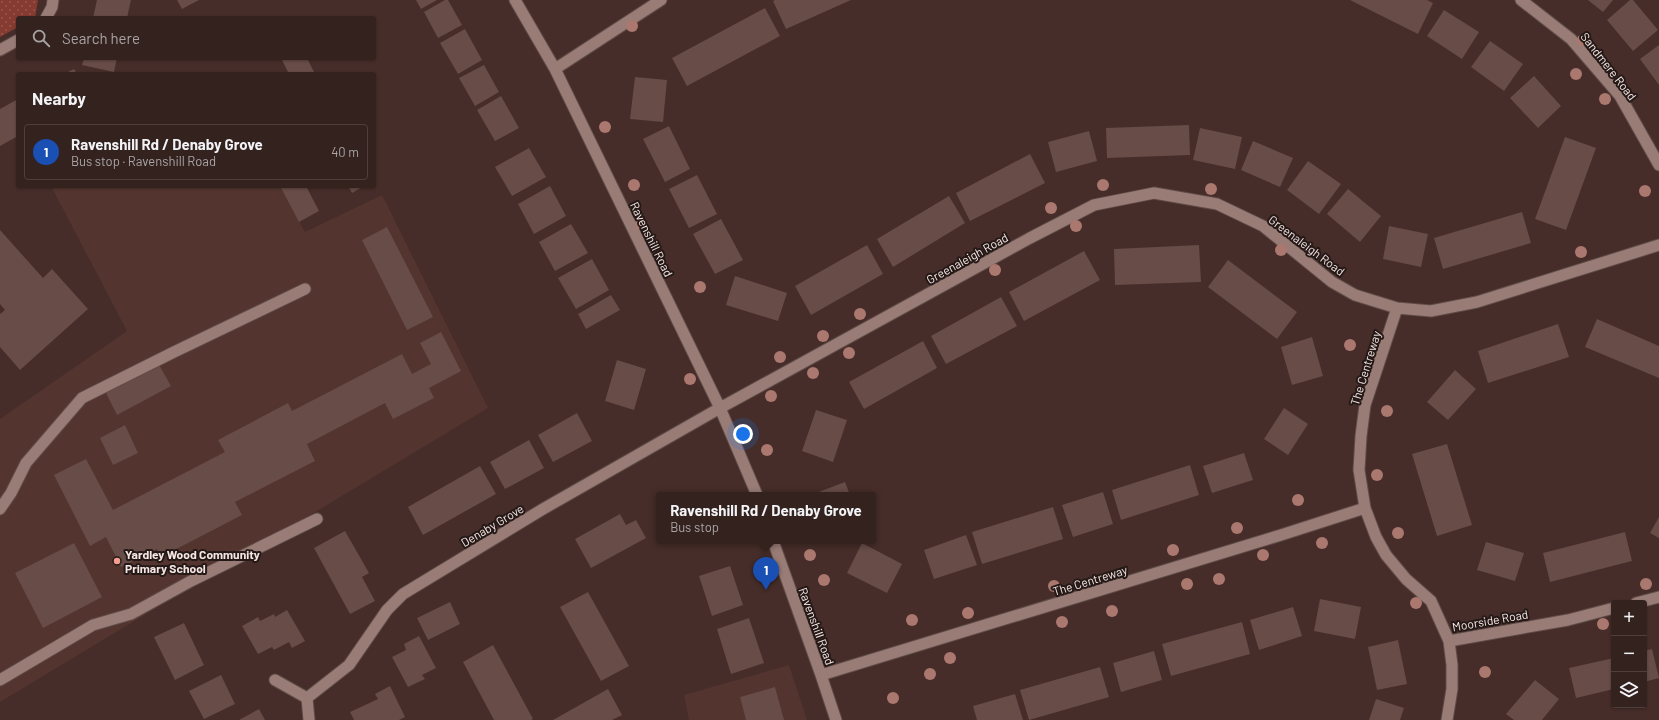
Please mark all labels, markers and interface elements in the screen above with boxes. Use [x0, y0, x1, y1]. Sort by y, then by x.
search box [16, 16, 376, 60]
icon: search [30, 27, 52, 49]
text: Search here [62, 29, 140, 47]
street label: Sandmere Road [1578, 29, 1640, 103]
text: Nearby [32, 88, 86, 108]
text: Ravenshill Rd / Denaby Grove [71, 135, 263, 153]
text: 1 [44, 144, 48, 160]
text: 40 m [331, 144, 359, 160]
text: Bus stop · Ravenshill Road [71, 153, 216, 169]
street label: Ravenshill Road [628, 199, 676, 279]
street label: Greenaleigh Road [1266, 212, 1348, 278]
street label: Greenaleigh Road [924, 230, 1010, 286]
street label: The Centreway [1347, 329, 1383, 407]
your location [733, 424, 753, 444]
popup [656, 492, 876, 544]
street label: Denaby Grove [458, 501, 526, 549]
text: Ravenshill Rd / Denaby Grove [670, 501, 862, 519]
text: Bus stop [670, 519, 719, 535]
place label: Yardley Wood Community Primary School [125, 547, 260, 575]
marker: Yardley Wood Community Primary School [112, 556, 122, 566]
pin: 1 [753, 557, 779, 590]
street label: The Centreway [1051, 562, 1129, 598]
street label: Ravenshill Road [796, 585, 838, 667]
map controls [1611, 600, 1647, 708]
button: + [1611, 600, 1647, 636]
street label: Moorside Road [1451, 606, 1529, 634]
button: − [1611, 636, 1647, 672]
button: layers [1611, 672, 1647, 708]

